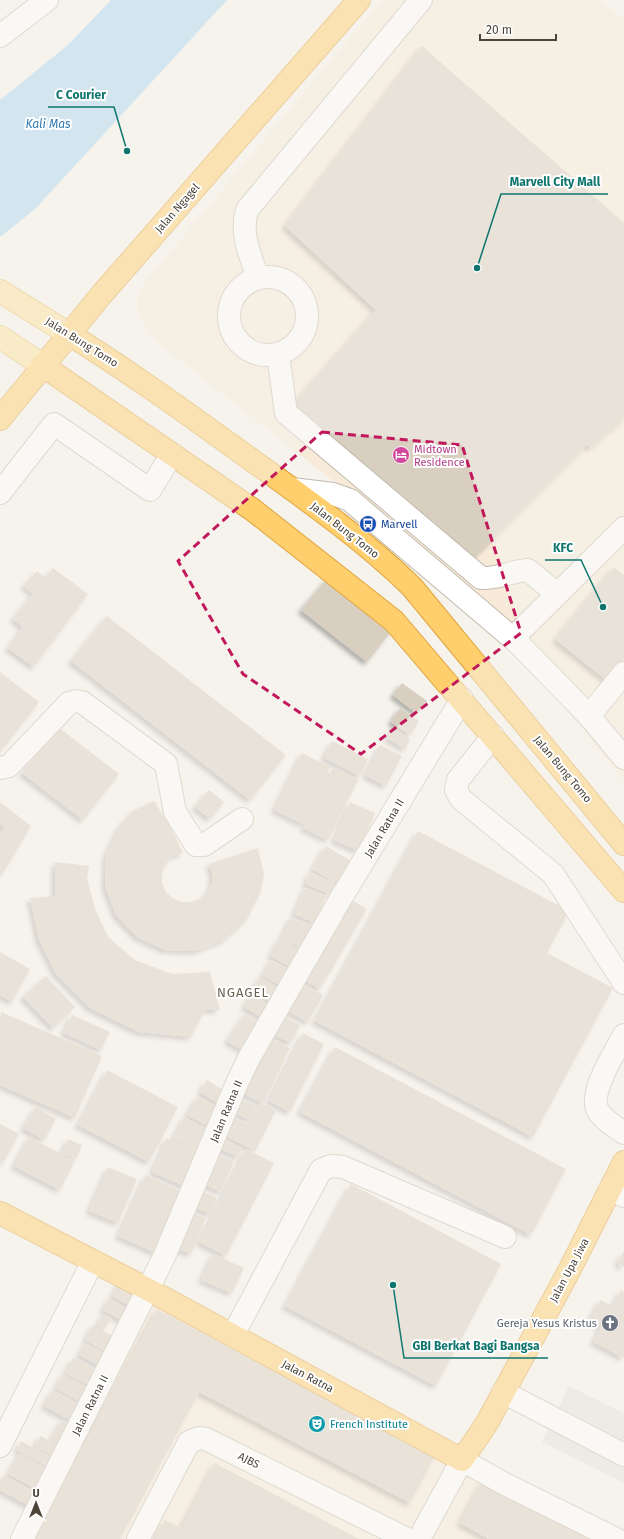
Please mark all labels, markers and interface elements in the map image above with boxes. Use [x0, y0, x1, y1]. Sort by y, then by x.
scale bar [480, 16, 556, 42]
text: 20 m [486, 23, 512, 37]
callout: C Courier [48, 83, 114, 107]
text: C Courier [56, 88, 106, 102]
water label: Kali Mas [25, 117, 71, 131]
callout: Marvell City Mall [501, 170, 608, 194]
text: Marvell City Mall [510, 175, 601, 189]
street label: Jalan Ngagel [152, 181, 202, 236]
street label: Jalan Bung Tomo [43, 315, 120, 370]
place label: Midtown Residence [414, 443, 465, 469]
hotel icon: Midtown Residence [391, 445, 411, 465]
street label: Jalan Bung Tomo [308, 500, 382, 561]
bus stop icon: Marvell [358, 514, 378, 534]
place label: Marvell [381, 518, 418, 531]
callout: KFC [545, 536, 581, 560]
text: KFC [553, 541, 573, 555]
street label: Jalan Bung Tomo [531, 733, 594, 805]
street label: Jalan Ratna II [362, 797, 407, 860]
district label: NGAGEL [217, 985, 269, 1000]
street label: Jalan Ratna II [208, 1078, 245, 1144]
street label: Jalan Upa Jiwa [547, 1236, 592, 1304]
church icon: Gereja Yesus Kristus [600, 1313, 620, 1333]
place label: Gereja Yesus Kristus [497, 1317, 597, 1330]
callout: GBI Berkat Bagi Bangsa [404, 1334, 548, 1358]
text: GBI Berkat Bagi Bangsa [412, 1339, 540, 1353]
street label: Jalan Ratna [280, 1357, 336, 1395]
street label: Jalan Ratna II [70, 1373, 111, 1438]
theatre icon: French Institute [307, 1414, 327, 1434]
place label: French Institute [330, 1418, 408, 1431]
street label: AJBS [236, 1450, 262, 1471]
north arrow [16, 1483, 56, 1523]
text: U [32, 1487, 40, 1500]

